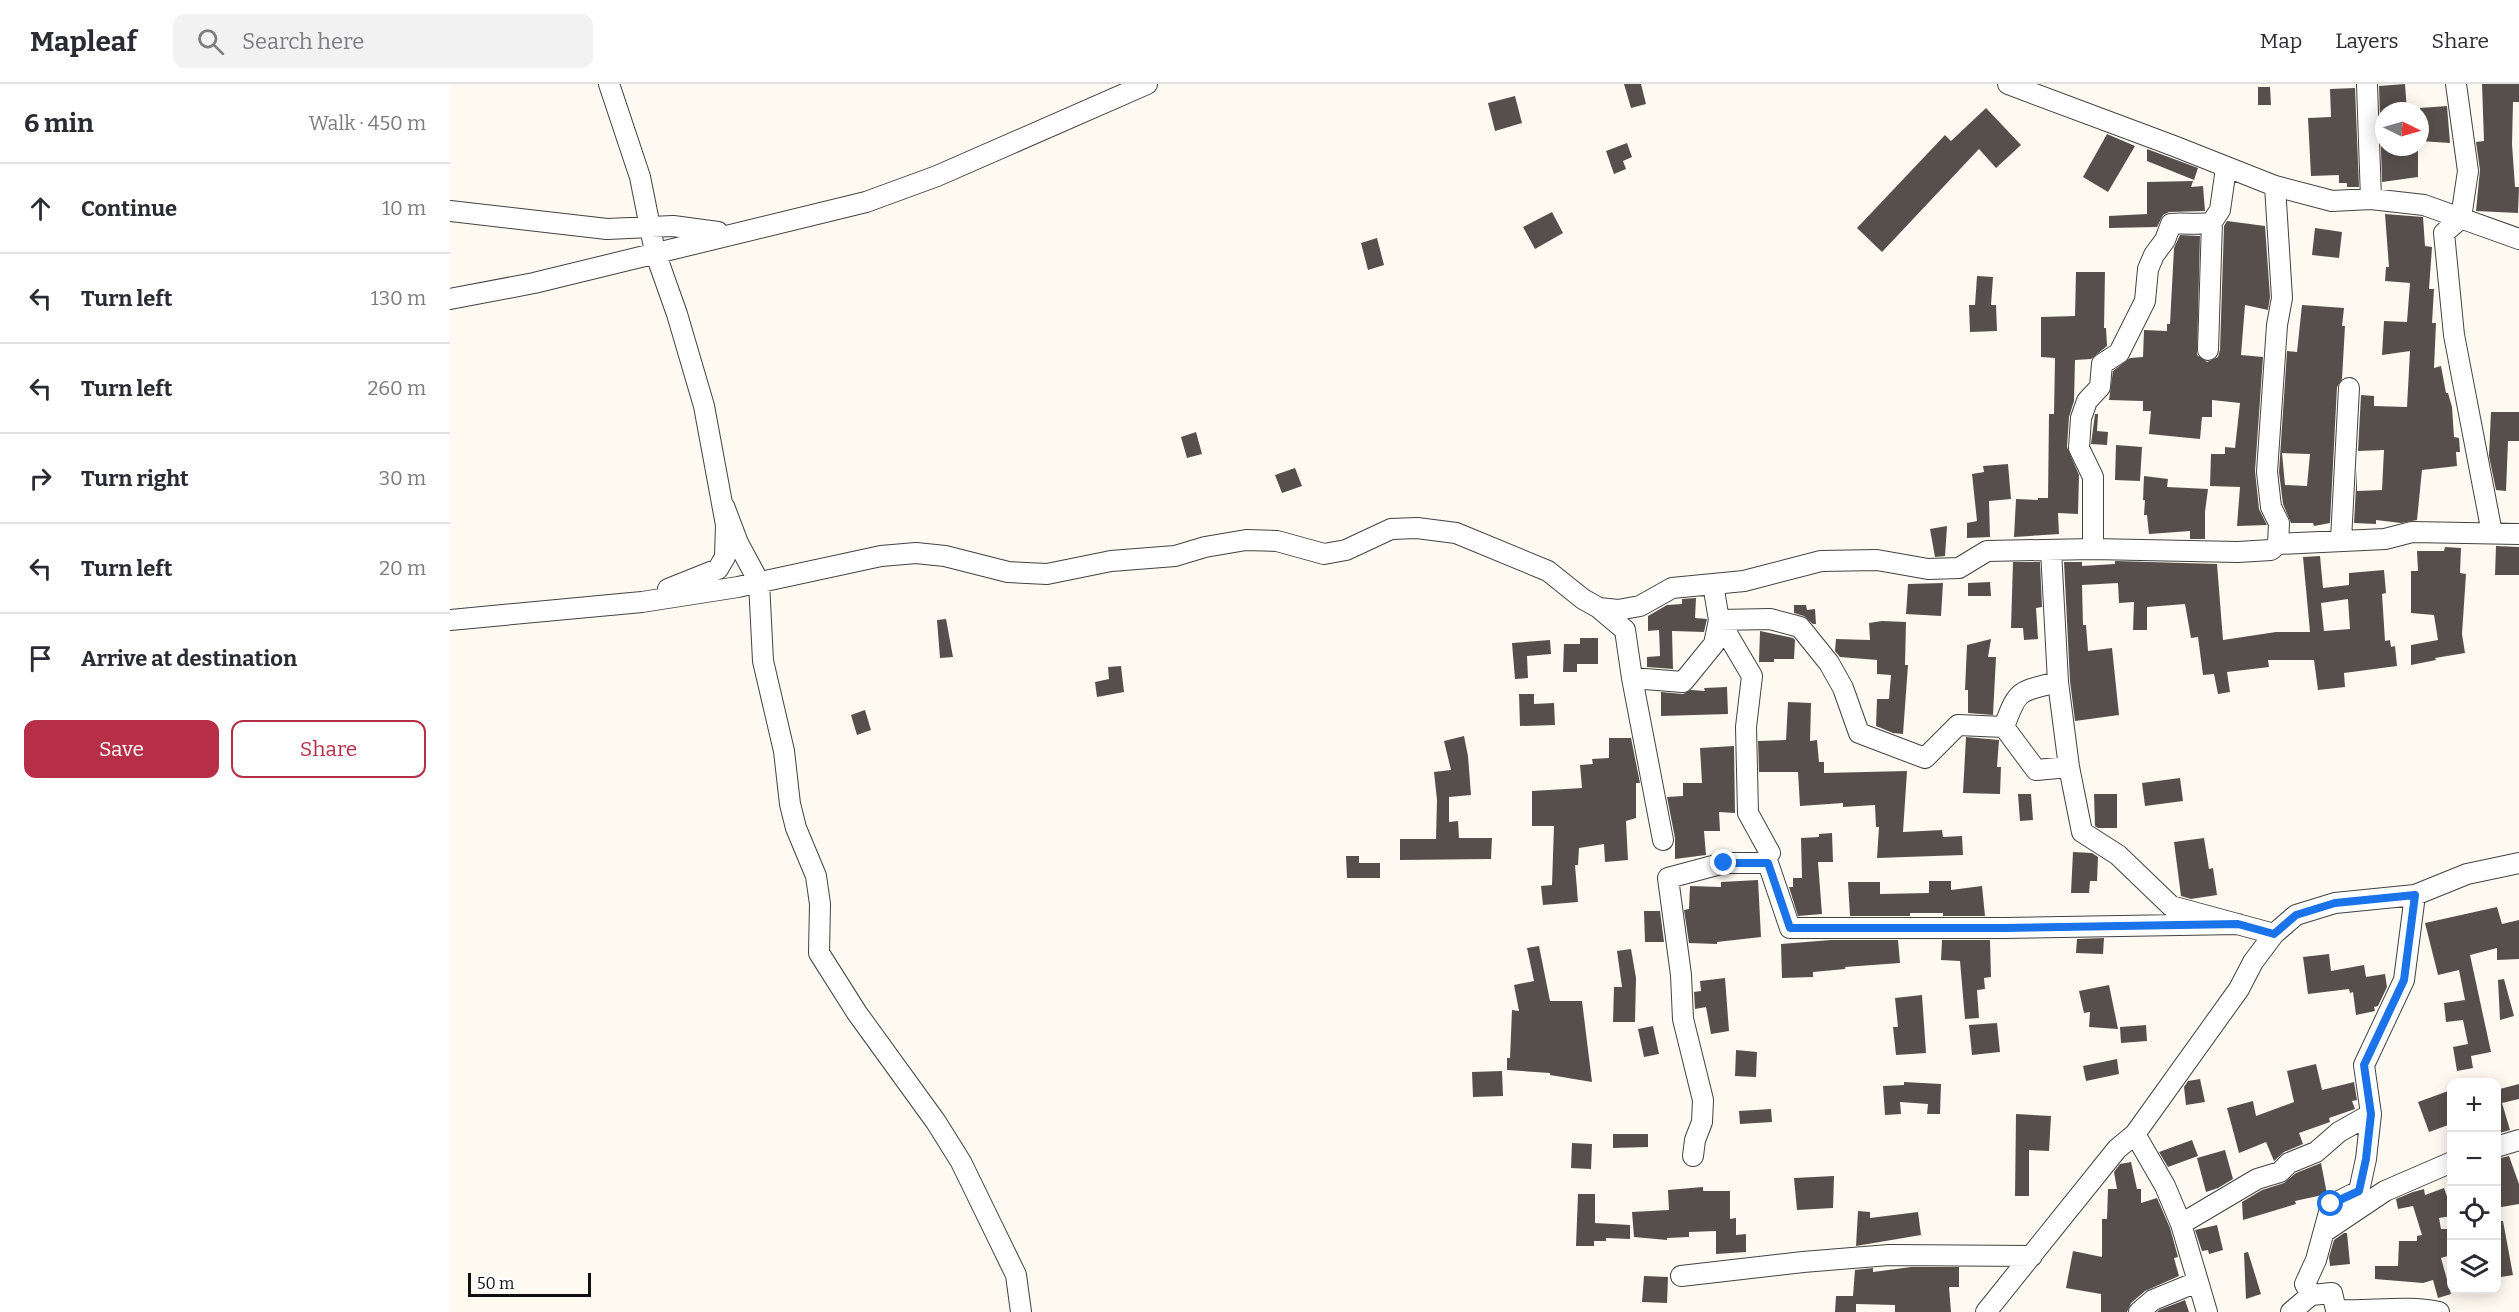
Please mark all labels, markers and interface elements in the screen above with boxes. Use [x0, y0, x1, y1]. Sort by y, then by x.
search box [173, 14, 593, 68]
text: Mapleaf [30, 25, 137, 58]
icon: search [194, 25, 227, 58]
text: Search here [242, 28, 364, 55]
text: Map [2260, 28, 2302, 54]
text: Layers [2335, 28, 2399, 54]
text: Share [2432, 28, 2489, 54]
north arrow [2375, 102, 2429, 156]
text: 6 min [24, 108, 94, 139]
text: Walk · 450 m [309, 111, 426, 135]
icon: ahead [24, 192, 57, 225]
text: Continue [81, 195, 177, 222]
text: 10 m [382, 196, 426, 220]
icon: left [24, 282, 57, 315]
text: Turn left [81, 285, 173, 312]
text: 130 m [371, 286, 426, 310]
icon: left [24, 372, 57, 405]
text: Turn left [81, 375, 173, 402]
text: 260 m [367, 376, 426, 400]
icon: right [24, 462, 57, 495]
text: Turn right [81, 465, 189, 492]
text: 30 m [379, 466, 426, 490]
icon: left [24, 552, 57, 585]
text: Turn left [81, 555, 173, 582]
text: 20 m [379, 556, 426, 580]
icon: arrive [24, 642, 57, 675]
text: Arrive at destination [81, 645, 297, 672]
button: Save [24, 720, 219, 778]
button: Share [231, 720, 426, 778]
route end [1710, 849, 1736, 875]
map controls [2447, 1078, 2501, 1294]
button: + [2447, 1078, 2501, 1132]
button: − [2447, 1132, 2501, 1186]
button: locate [2447, 1186, 2501, 1240]
route start [2317, 1190, 2343, 1216]
button: layers [2447, 1240, 2501, 1294]
scale bar [468, 1270, 591, 1298]
text: 50 m [477, 1274, 514, 1293]

